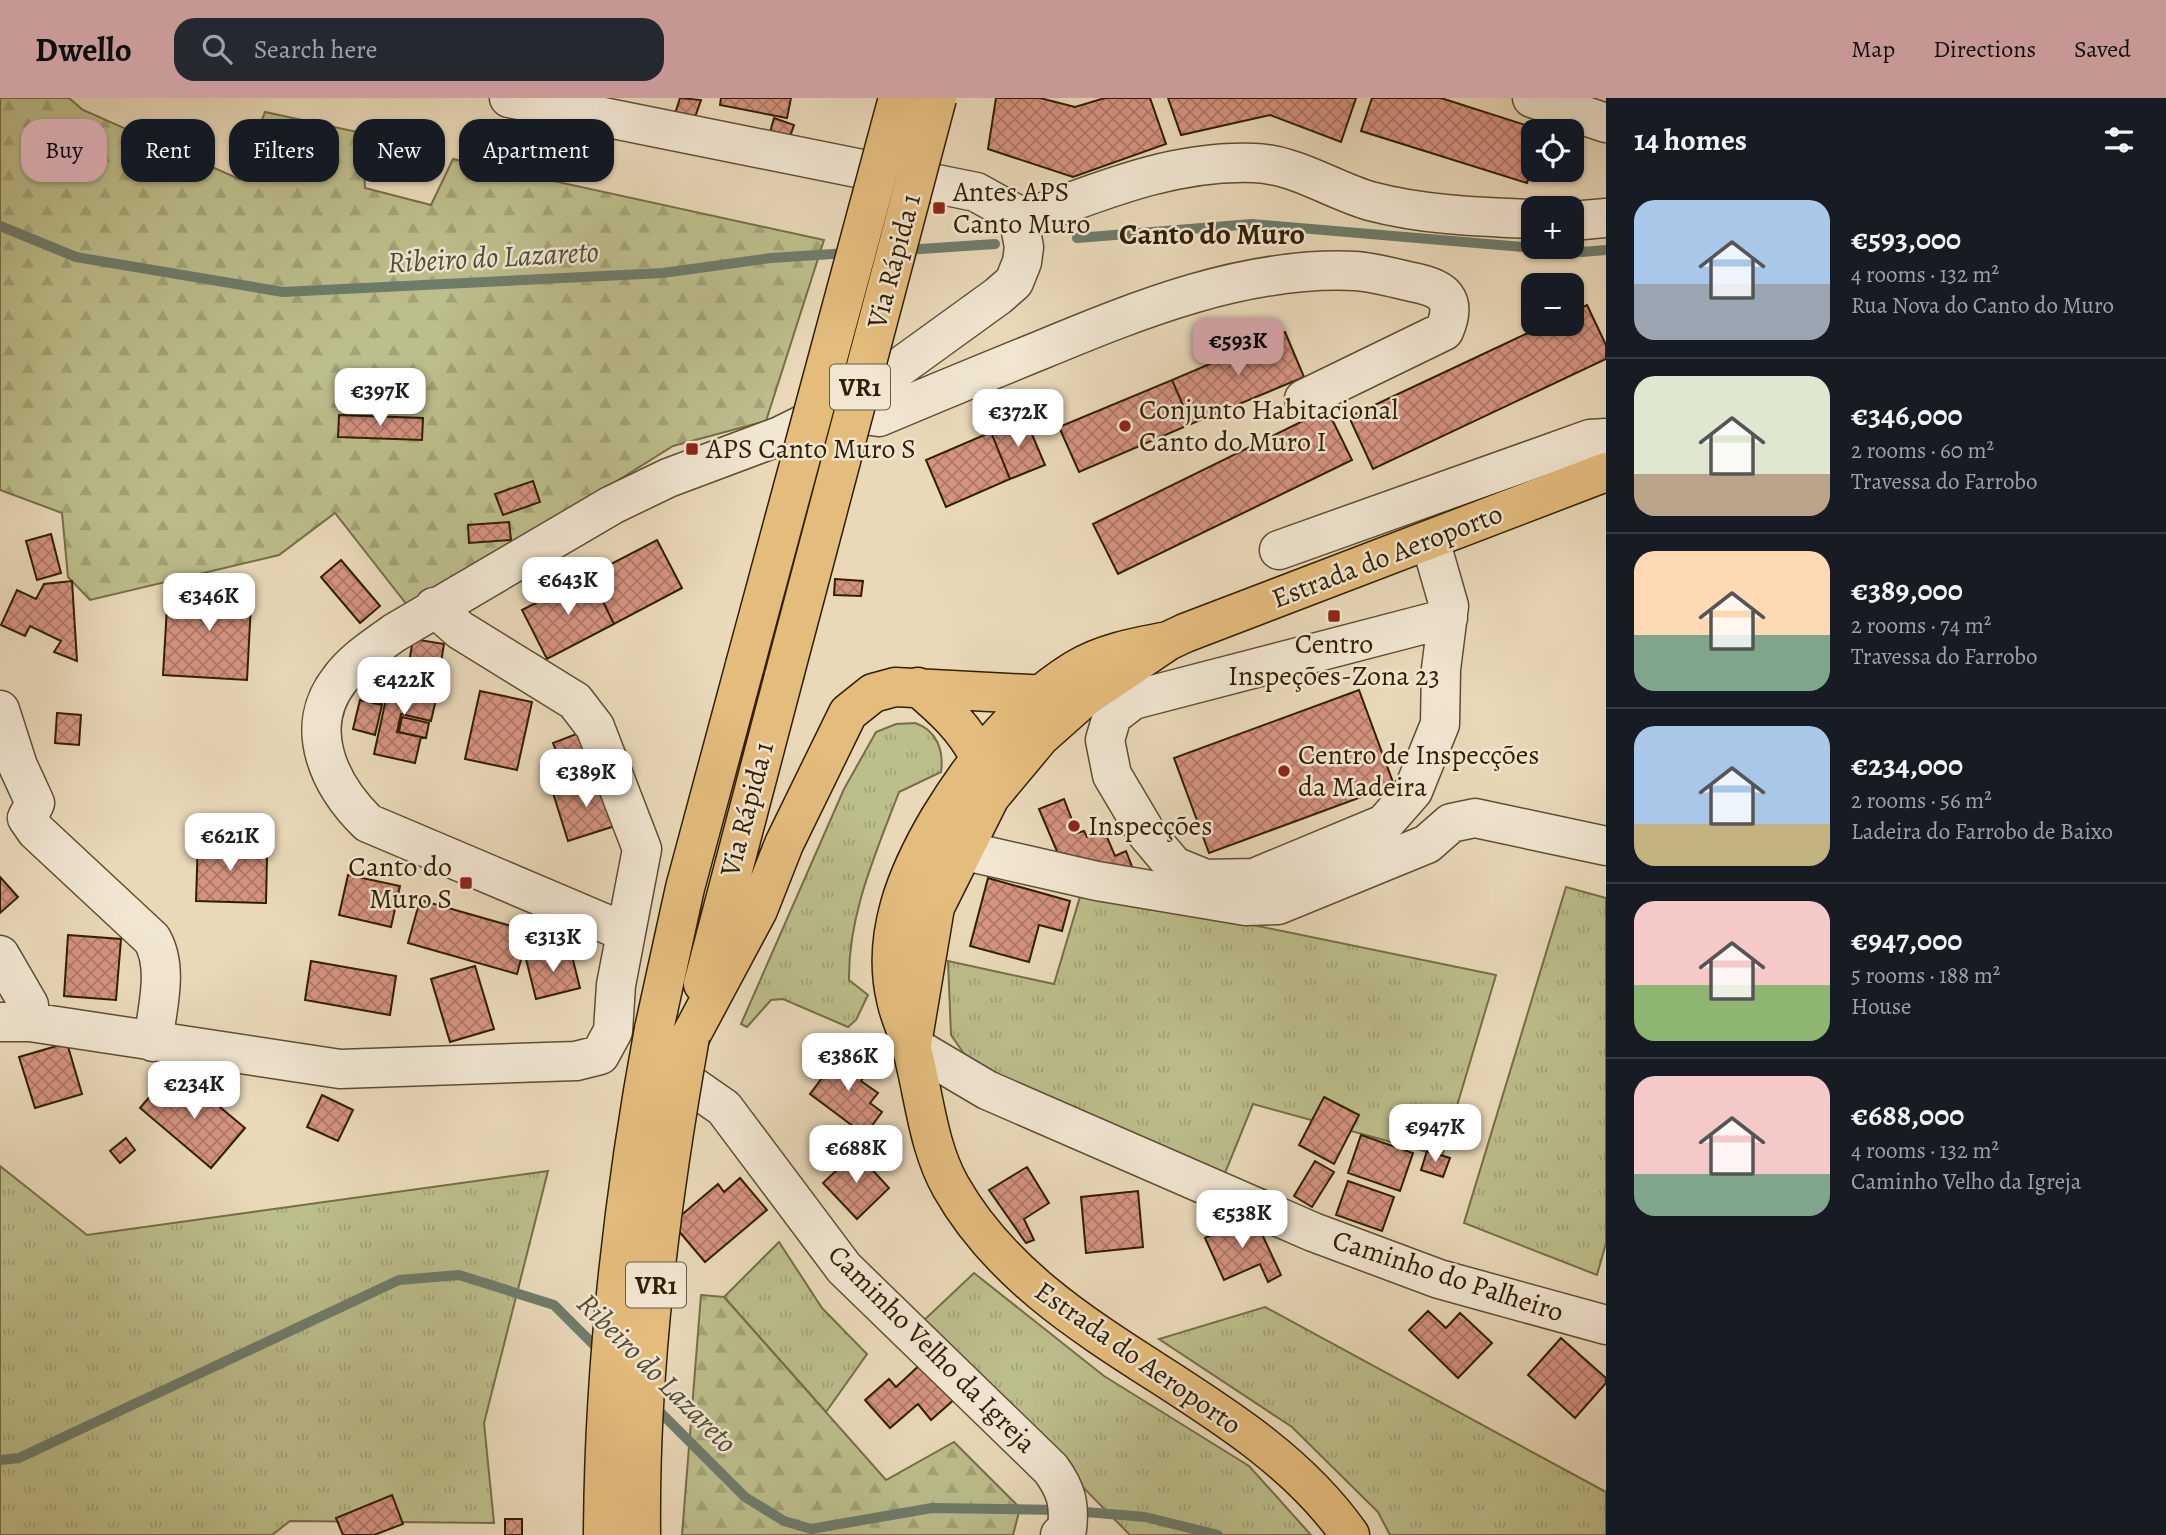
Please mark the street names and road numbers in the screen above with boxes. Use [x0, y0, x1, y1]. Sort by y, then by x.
street label: Via Rápida 1 [858, 189, 930, 334]
road number: VR1 [830, 364, 890, 410]
street label: Estrada do Aeroporto [1266, 495, 1508, 617]
street label: Via Rápida 1 [711, 737, 783, 882]
street label: Caminho do Palheiro [1328, 1221, 1568, 1331]
street label: Caminho Velho da Igreja [819, 1236, 1045, 1462]
road number: VR1 [626, 1262, 686, 1308]
street label: Estrada do Aeroporto [1027, 1272, 1249, 1444]

